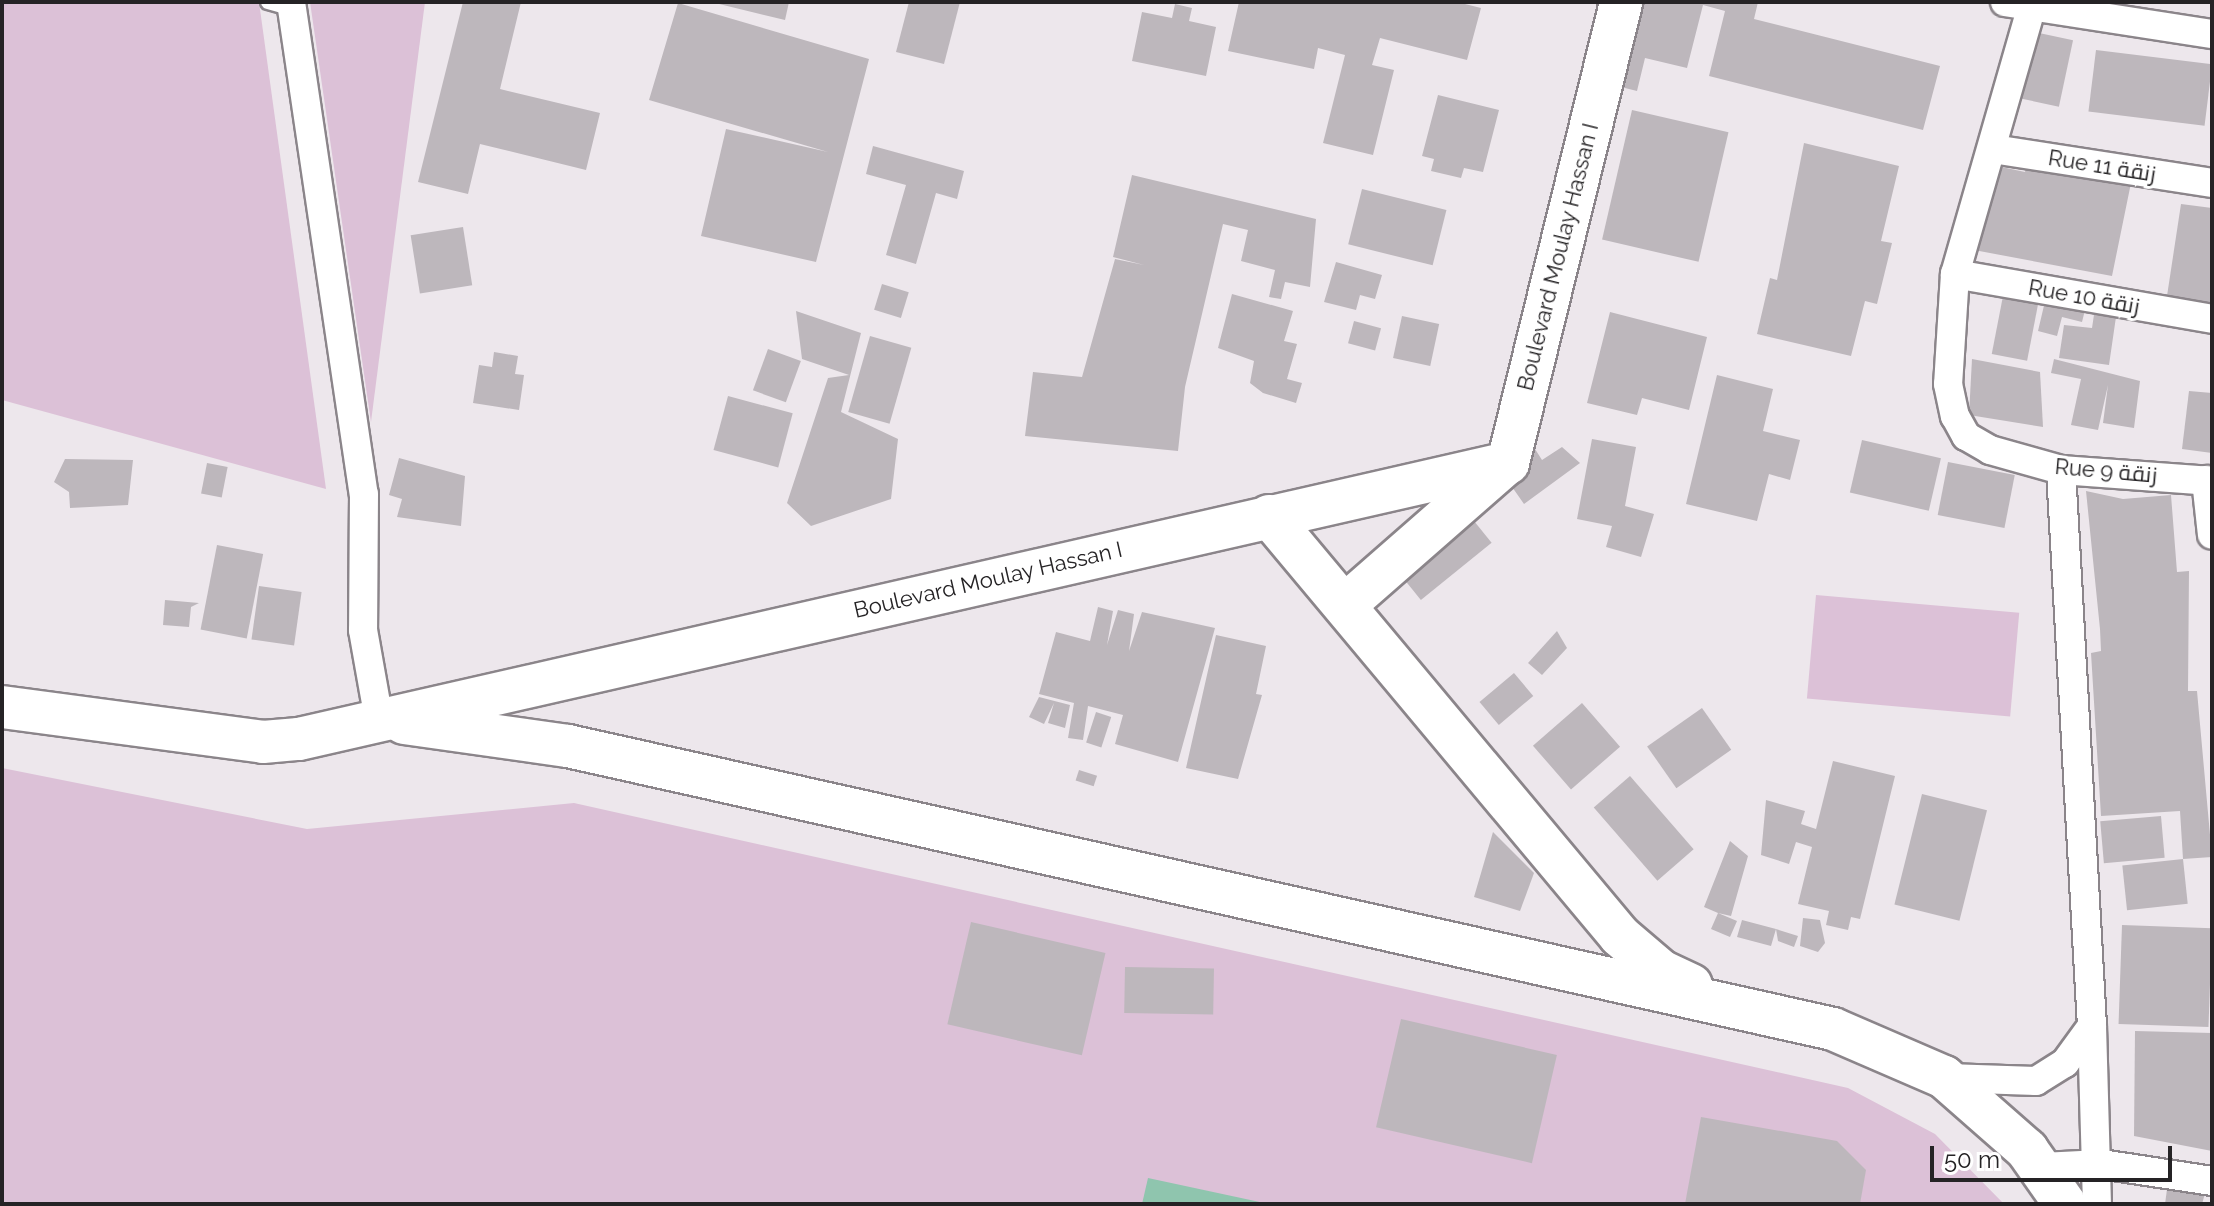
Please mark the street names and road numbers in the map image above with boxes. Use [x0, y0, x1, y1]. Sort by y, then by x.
street label: Boulevard Moulay Hassan I [1512, 120, 1604, 394]
street label: Rue 11 زنقة [2046, 144, 2158, 188]
street label: Rue 10 زنقة [2026, 274, 2142, 320]
street label: Rue 9 زنقة [2054, 453, 2158, 489]
street label: Boulevard Moulay Hassan I [851, 536, 1125, 624]

